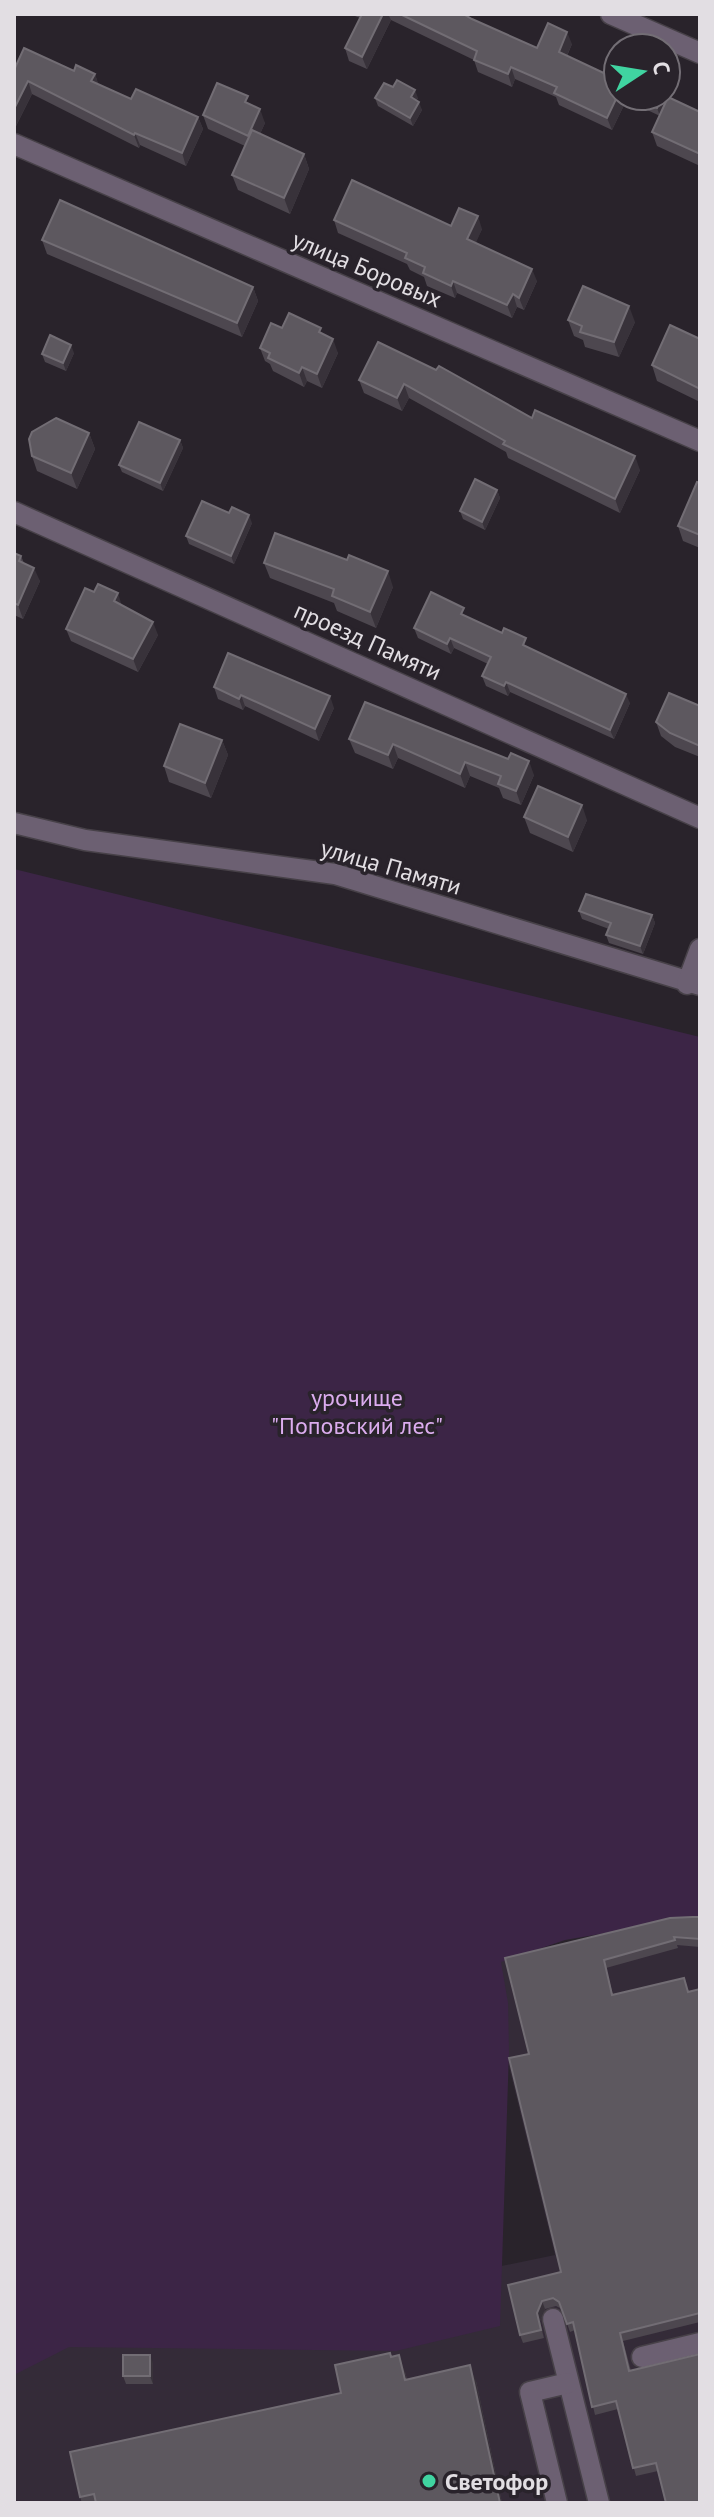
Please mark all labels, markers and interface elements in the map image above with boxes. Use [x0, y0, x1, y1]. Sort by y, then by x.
north arrow [602, 32, 682, 112]
text: С [647, 59, 677, 77]
street label: улица Боровых [287, 224, 447, 314]
street label: проезд Памяти [289, 595, 447, 687]
street label: улица Памяти [317, 832, 465, 902]
park label: урочище "Поповский лес" [271, 1382, 443, 1441]
place label: Светофор [445, 2466, 548, 2497]
marker: Светофор [420, 2472, 438, 2490]

